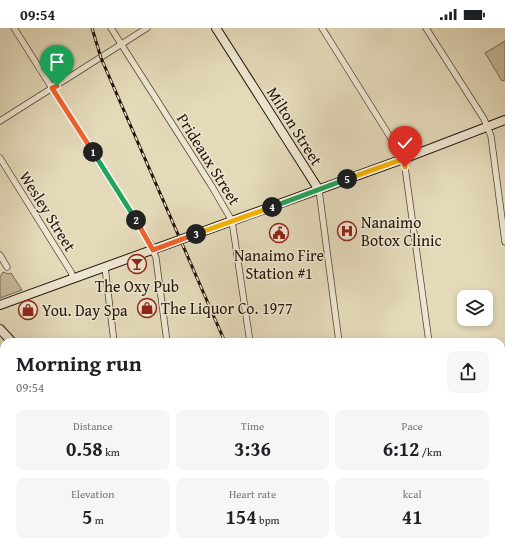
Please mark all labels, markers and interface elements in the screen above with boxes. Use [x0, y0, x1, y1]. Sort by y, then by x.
text: 09:54 [20, 4, 55, 25]
pin [40, 45, 74, 86]
icon: arrive [46, 51, 68, 73]
street label: Milton Street [261, 82, 329, 170]
street label: Prideaux Street [171, 108, 247, 210]
pin [388, 126, 422, 167]
icon: check [394, 132, 416, 154]
pin: 1 [83, 142, 103, 162]
text: 1 [90, 144, 96, 160]
street label: Wesley Street [14, 166, 82, 256]
pin: 5 [337, 169, 357, 189]
text: 5 [344, 171, 350, 187]
pin: 4 [262, 197, 282, 217]
text: 4 [269, 199, 275, 215]
pin: 2 [126, 210, 146, 230]
place label: Nanaimo Botox Clinic [361, 210, 442, 252]
text: 2 [133, 212, 139, 228]
hospital icon: Nanaimo Botox Clinic [336, 220, 358, 242]
public building icon: Nanaimo Fire Station #1 [268, 222, 290, 244]
pin: 3 [186, 224, 206, 244]
text: 3 [193, 226, 199, 242]
place label: Nanaimo Fire Station #1 [234, 243, 324, 285]
bar icon: The Oxy Pub [126, 253, 148, 275]
place label: The Oxy Pub [95, 274, 179, 298]
map controls [457, 290, 493, 326]
button: layers [457, 290, 493, 326]
place label: The Liquor Co. 1977 [161, 296, 293, 320]
shop icon: The Liquor Co. 1977 [136, 297, 158, 319]
place label: You. Day Spa [42, 298, 128, 322]
shop icon: You. Day Spa [17, 299, 39, 321]
text: Morning run [16, 347, 142, 379]
button: share [447, 351, 489, 393]
text: 09:54 [16, 378, 44, 397]
text: Distance [73, 418, 113, 434]
text: Time [241, 418, 264, 434]
text: Pace [402, 418, 423, 434]
text: 0.58 [66, 434, 103, 463]
text: 3:36 [234, 434, 271, 463]
text: 6:12 [383, 434, 419, 463]
text: km [103, 444, 120, 460]
text: /km [419, 444, 442, 460]
text: Elevation [71, 486, 114, 502]
text: Heart rate [229, 486, 276, 502]
text: kcal [403, 486, 422, 502]
text: 5 [82, 502, 92, 531]
text: 154 [225, 502, 257, 531]
text: 41 [402, 502, 423, 531]
text: m [92, 512, 104, 528]
text: bpm [257, 512, 280, 528]

